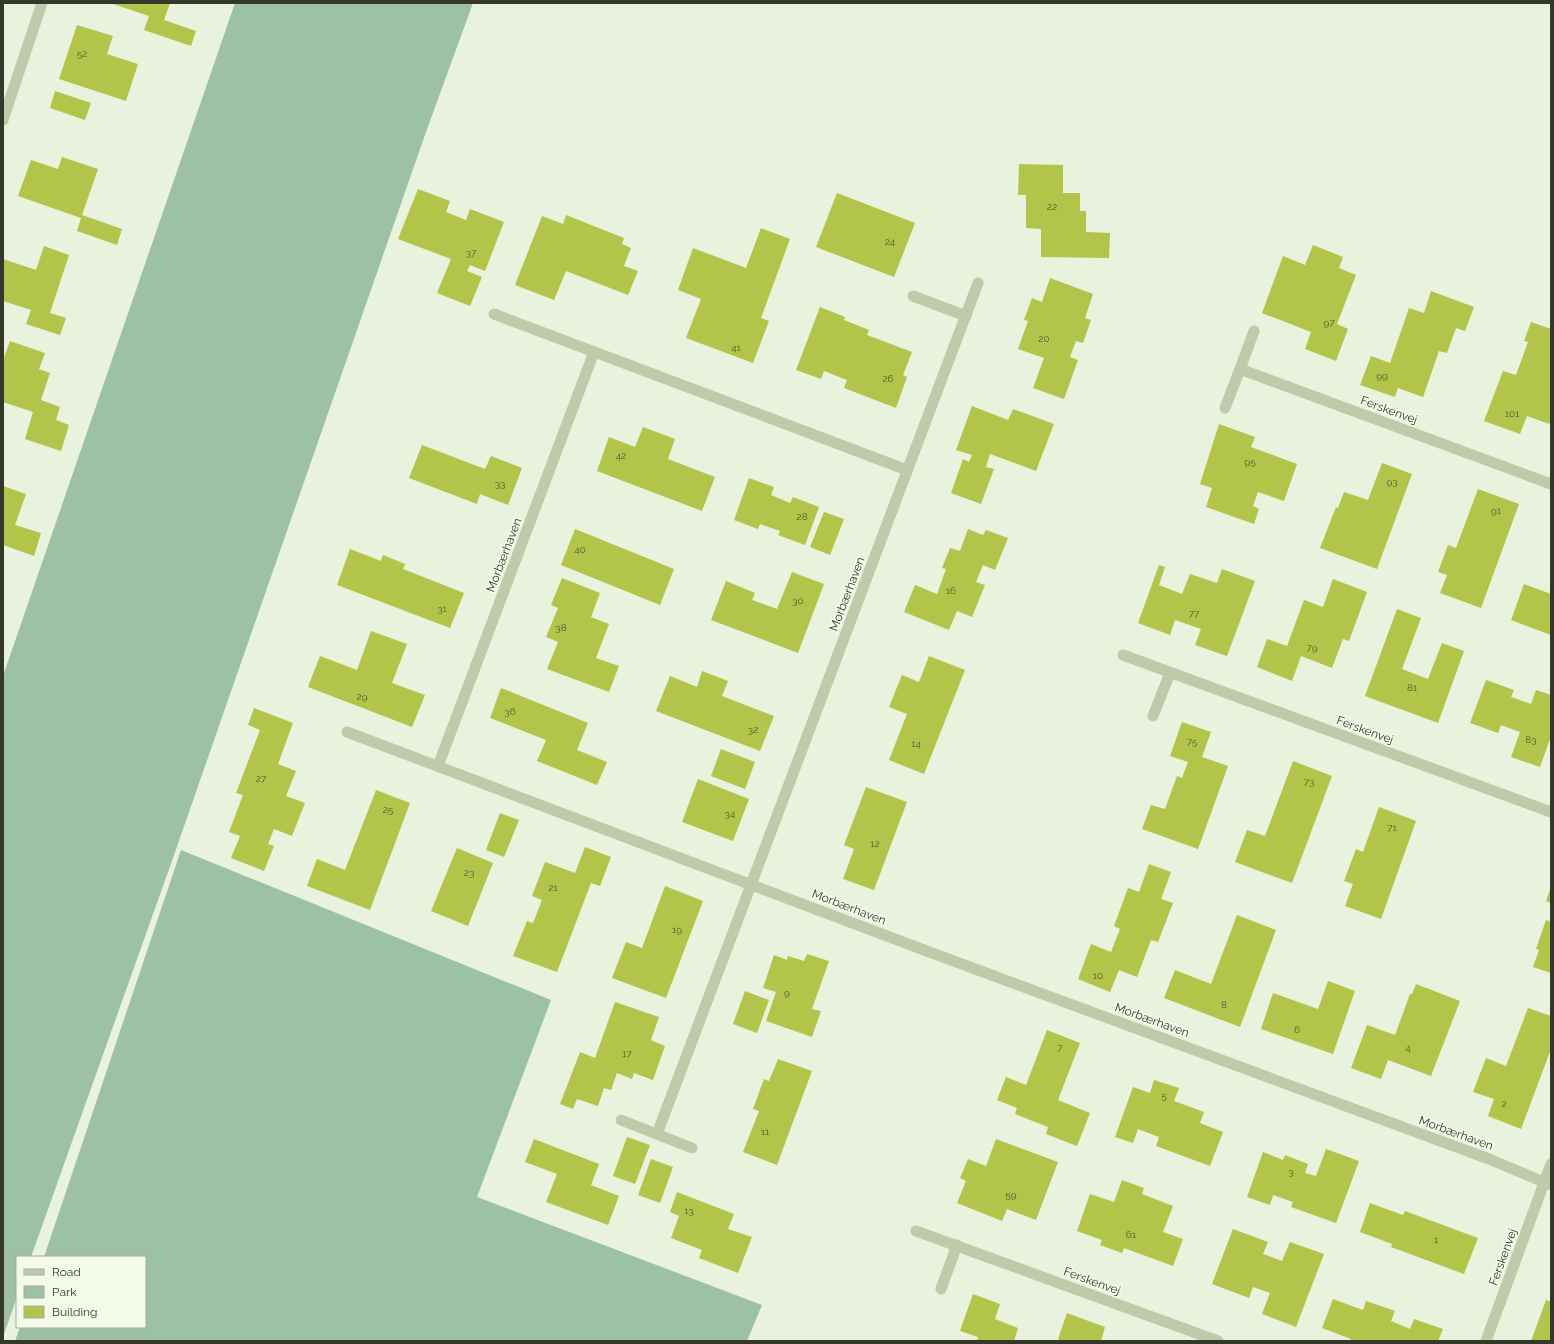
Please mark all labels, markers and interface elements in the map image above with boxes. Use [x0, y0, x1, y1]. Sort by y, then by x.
house number: 52 [77, 48, 87, 59]
house number: 22 [1047, 201, 1057, 212]
house number: 24 [885, 236, 896, 247]
house number: 37 [466, 247, 477, 258]
house number: 97 [1323, 317, 1335, 328]
house number: 20 [1038, 333, 1050, 344]
house number: 41 [731, 342, 742, 353]
house number: 99 [1376, 370, 1388, 381]
house number: 26 [882, 373, 894, 384]
street label: Ferskenvej [1359, 393, 1419, 427]
house number: 101 [1505, 408, 1520, 419]
house number: 42 [616, 450, 626, 461]
house number: 95 [1244, 456, 1256, 467]
house number: 93 [1386, 476, 1398, 487]
house number: 33 [495, 478, 505, 489]
house number: 91 [1491, 505, 1502, 516]
house number: 28 [796, 511, 808, 522]
street label: Morbærhaven [483, 516, 525, 594]
house number: 40 [574, 544, 586, 555]
street label: Morbærhaven [826, 555, 868, 633]
house number: 16 [946, 585, 956, 596]
house number: 30 [792, 595, 804, 606]
house number: 31 [437, 603, 448, 614]
house number: 77 [1189, 608, 1200, 619]
house number: 38 [555, 622, 567, 633]
house number: 79 [1306, 642, 1318, 653]
house number: 81 [1407, 682, 1418, 693]
house number: 29 [356, 691, 368, 702]
house number: 36 [504, 706, 516, 717]
street label: Ferskenvej [1335, 713, 1395, 747]
house number: 32 [748, 724, 758, 735]
house number: 83 [1525, 734, 1537, 745]
house number: 75 [1187, 736, 1198, 747]
house number: 14 [911, 738, 921, 749]
house number: 27 [256, 773, 267, 784]
house number: 73 [1304, 776, 1314, 787]
house number: 25 [383, 804, 394, 815]
house number: 34 [725, 808, 736, 819]
house number: 71 [1387, 822, 1398, 833]
house number: 12 [870, 838, 880, 849]
house number: 23 [464, 867, 474, 878]
house number: 21 [548, 882, 558, 893]
street label: Morbærhaven [810, 886, 888, 928]
house number: 19 [672, 924, 682, 935]
house number: 10 [1093, 970, 1103, 981]
house number: 9 [784, 987, 790, 998]
house number: 8 [1221, 999, 1227, 1010]
street label: Morbærhaven [1113, 1000, 1191, 1040]
house number: 6 [1294, 1024, 1300, 1035]
house number: 7 [1057, 1042, 1063, 1053]
house number: 4 [1405, 1042, 1411, 1053]
house number: 17 [622, 1048, 632, 1059]
house number: 5 [1161, 1090, 1167, 1101]
house number: 2 [1501, 1098, 1507, 1109]
street label: Morbærhaven [1417, 1113, 1495, 1153]
house number: 11 [761, 1126, 770, 1137]
house number: 3 [1288, 1166, 1294, 1177]
house number: 59 [1005, 1189, 1017, 1200]
house number: 13 [684, 1205, 694, 1216]
street label: Ferskenvej [1486, 1227, 1520, 1287]
house number: 61 [1126, 1229, 1137, 1240]
house number: 1 [1434, 1234, 1439, 1245]
legend [16, 1256, 146, 1328]
street label: Ferskenvej [1062, 1264, 1122, 1298]
text: Road [52, 1265, 81, 1279]
text: Park [52, 1285, 77, 1299]
text: Building [52, 1305, 98, 1319]

